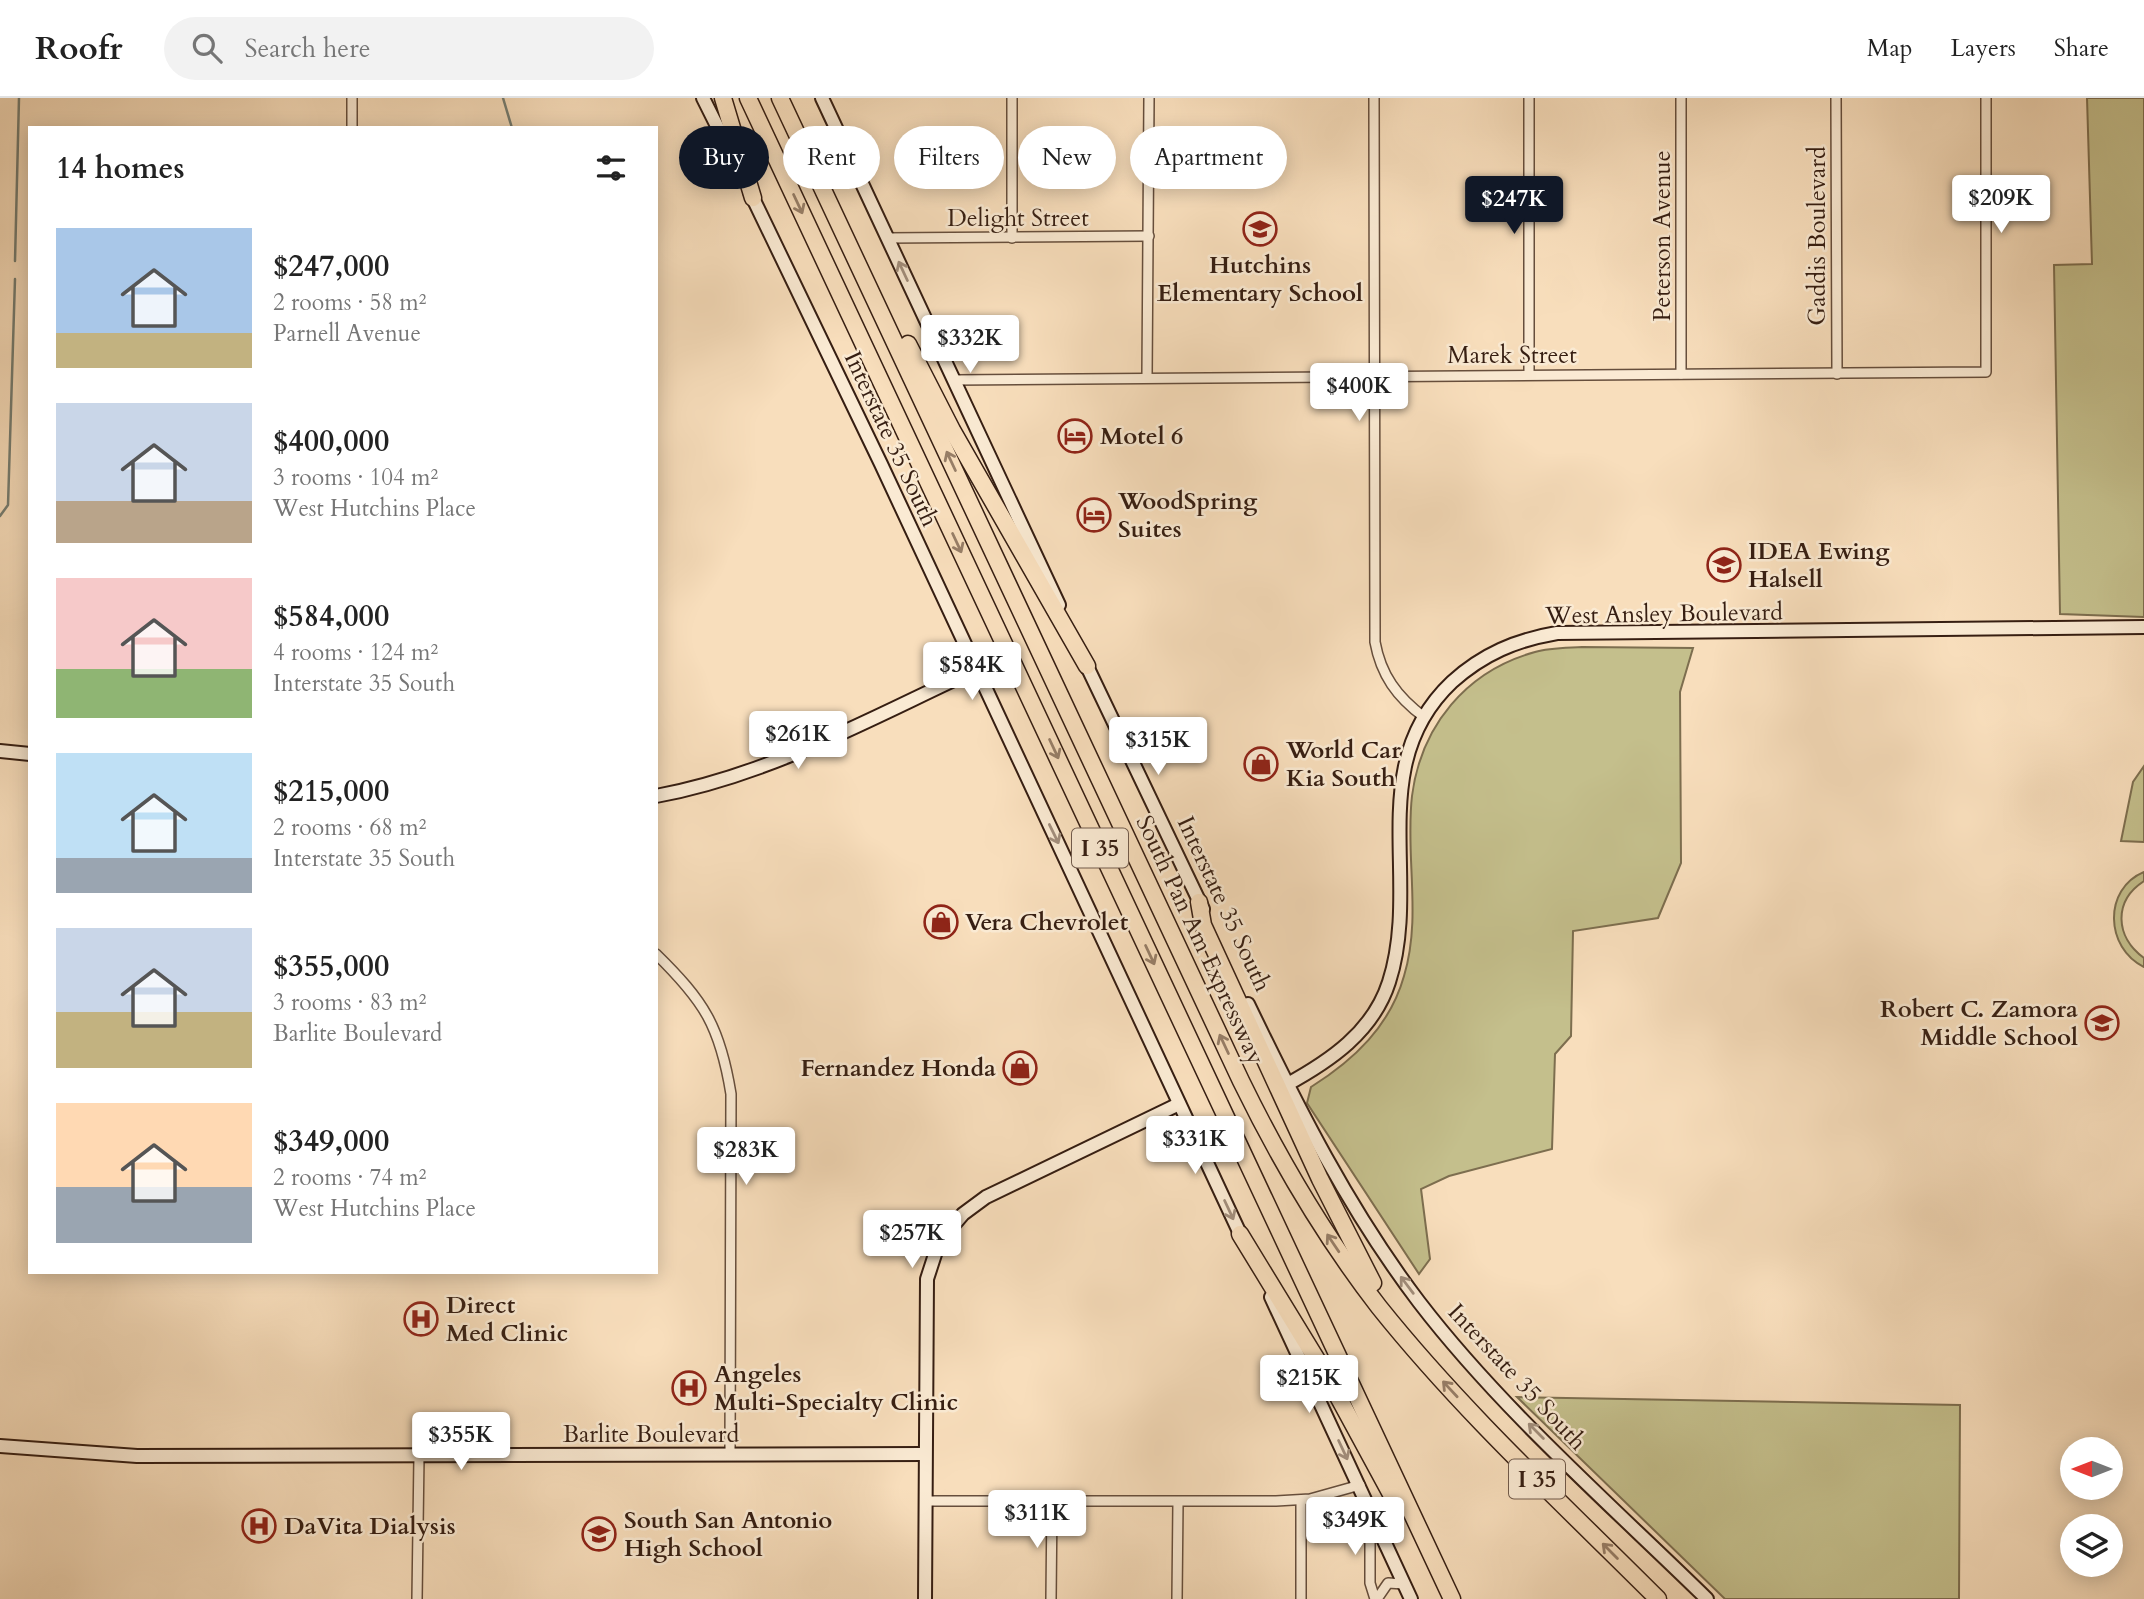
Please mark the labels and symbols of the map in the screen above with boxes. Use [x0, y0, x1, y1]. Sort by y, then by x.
street label: Gaddis Boulevard [1801, 146, 1834, 326]
street label: Peterson Avenue [1646, 150, 1679, 322]
pin: $247K [1465, 176, 1563, 236]
pin: $209K [1952, 176, 2050, 235]
one-way arrow [792, 193, 805, 214]
street label: Delight Street [947, 202, 1089, 235]
school or university icon: Hutchins Elementary School [1241, 210, 1279, 248]
place label: Hutchins Elementary School [1157, 249, 1363, 310]
one-way arrow [896, 261, 909, 282]
pin: $332K [921, 316, 1019, 375]
street label: Marek Street [1447, 339, 1577, 372]
street label: Interstate 35 South [836, 346, 946, 532]
pin: $400K [1310, 364, 1408, 423]
hotel icon: Motel 6 [1056, 417, 1094, 455]
place label: Motel 6 [1100, 420, 1183, 453]
one-way arrow [943, 451, 957, 472]
place label: WoodSpring Suites [1117, 485, 1258, 546]
hotel icon: WoodSpring Suites [1075, 496, 1113, 534]
one-way arrow [951, 532, 964, 553]
place label: IDEA Ewing Halsell [1748, 535, 1890, 596]
school or university icon: IDEA Ewing Halsell [1705, 546, 1743, 584]
street label: West Ansley Boulevard [1544, 595, 1783, 633]
pin: $584K [923, 642, 1021, 702]
pin: $261K [749, 712, 847, 771]
pin: $315K [1109, 718, 1207, 777]
place label: World Car Kia South [1285, 734, 1401, 795]
one-way arrow [1047, 738, 1061, 759]
shop icon: World Car Kia South [1242, 745, 1280, 783]
street label: South Pan Am Expressway [1128, 810, 1272, 1070]
street label: Interstate 35 South [1169, 811, 1279, 997]
one-way arrow [1048, 823, 1061, 845]
road number: I 35 [1072, 828, 1128, 868]
shop icon: Vera Chevrolet [922, 903, 960, 941]
place label: Vera Chevrolet [965, 906, 1129, 939]
one-way arrow [1144, 944, 1157, 965]
place label: Robert C. Zamora Middle School [1880, 993, 2078, 1054]
school or university icon: Robert C. Zamora Middle School [2083, 1004, 2121, 1042]
one-way arrow [1216, 1034, 1230, 1055]
shop icon: Fernandez Honda [1001, 1049, 1039, 1087]
place label: Fernandez Honda [800, 1052, 996, 1085]
pin: $331K [1146, 1116, 1244, 1176]
pin: $283K [697, 1128, 795, 1187]
one-way arrow [1223, 1199, 1236, 1220]
pin: $257K [863, 1210, 961, 1270]
one-way arrow [1326, 1234, 1340, 1253]
one-way arrow [1399, 1276, 1414, 1295]
place label: Direct Med Clinic [446, 1289, 568, 1350]
street label: Interstate 35 South [1440, 1296, 1594, 1458]
hospital icon: Direct Med Clinic [402, 1300, 440, 1338]
pin: $215K [1260, 1356, 1358, 1415]
place label: Angeles Multi-Specialty Clinic [714, 1358, 958, 1419]
hospital icon: Angeles Multi-Specialty Clinic [670, 1369, 708, 1407]
one-way arrow [1442, 1380, 1458, 1398]
pin: $355K [412, 1412, 510, 1472]
street label: Barlite Boulevard [563, 1418, 740, 1451]
one-way arrow [1528, 1422, 1545, 1439]
north arrow [2060, 1437, 2123, 1500]
one-way arrow [1337, 1439, 1351, 1460]
road number: I 35 [1509, 1460, 1565, 1498]
pin: $311K [988, 1490, 1086, 1550]
pin: $349K [1306, 1498, 1404, 1557]
place label: South San Antonio High School [624, 1504, 832, 1565]
hospital icon: DaVita Dialysis [240, 1507, 278, 1545]
place label: DaVita Dialysis [284, 1510, 456, 1543]
school or university icon: South San Antonio High School [580, 1515, 618, 1553]
one-way arrow [1601, 1542, 1618, 1559]

